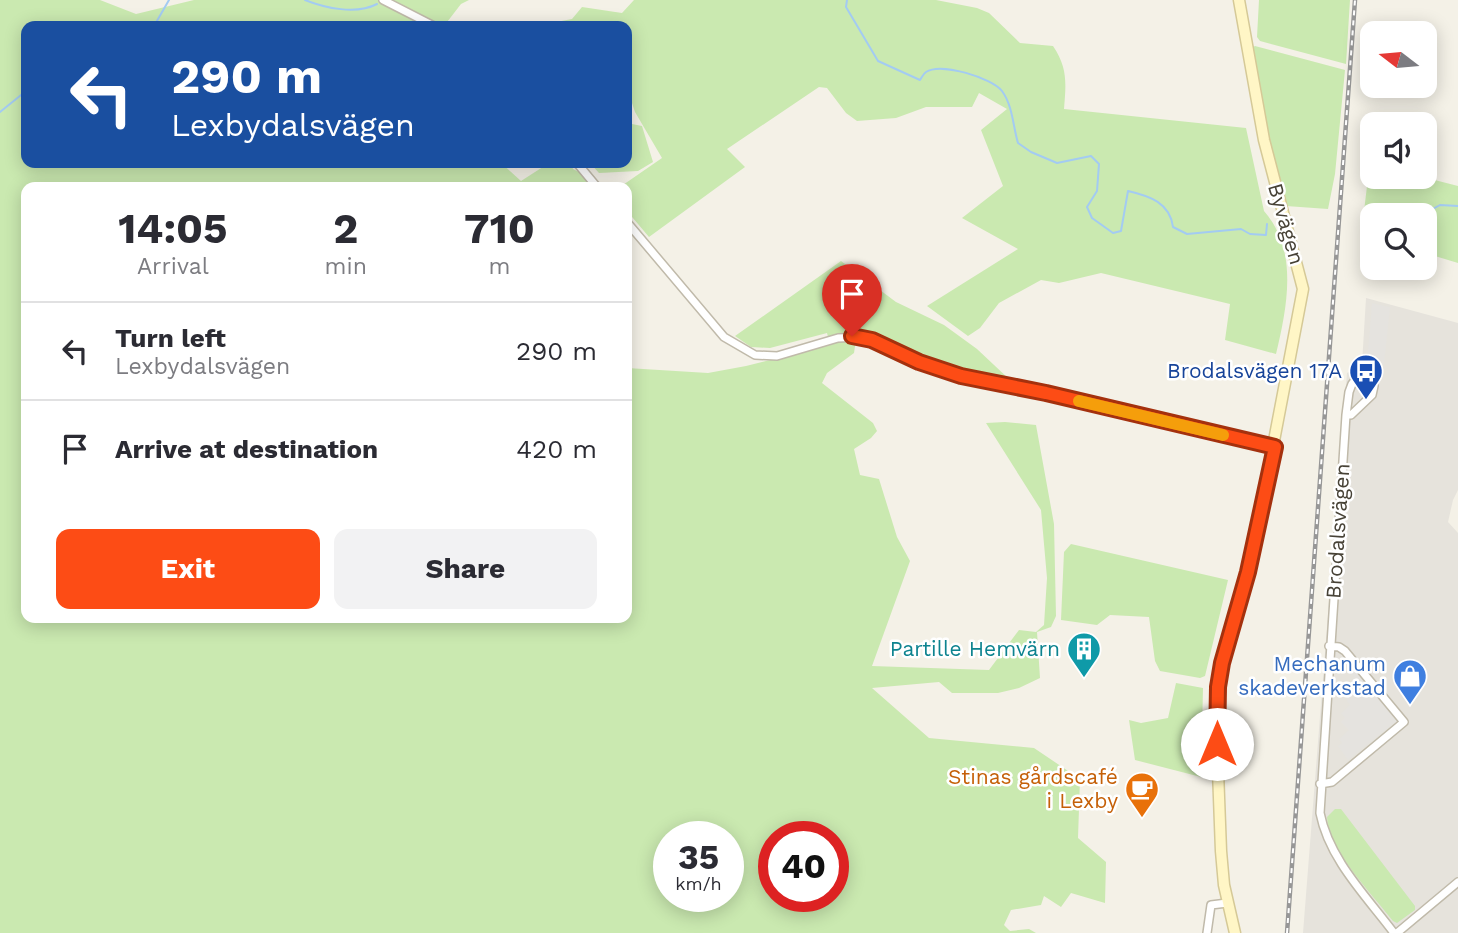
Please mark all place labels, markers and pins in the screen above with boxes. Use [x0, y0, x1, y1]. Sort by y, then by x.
pin [822, 264, 882, 336]
bus stop icon: Brodalsvägen 17A [1347, 352, 1385, 401]
place label: Brodalsvägen 17A [1167, 358, 1342, 383]
building icon: Partille Hemvärn [1065, 630, 1103, 679]
place label: Partille Hemvärn [890, 636, 1060, 661]
place label: Mechanum skadeverkstad [1238, 651, 1386, 700]
shop icon: Mechanum skadeverkstad [1391, 657, 1429, 706]
place label: Stinas gårdscafé i Lexby [948, 764, 1118, 813]
cafe icon: Stinas gårdscafé i Lexby [1123, 770, 1161, 819]

